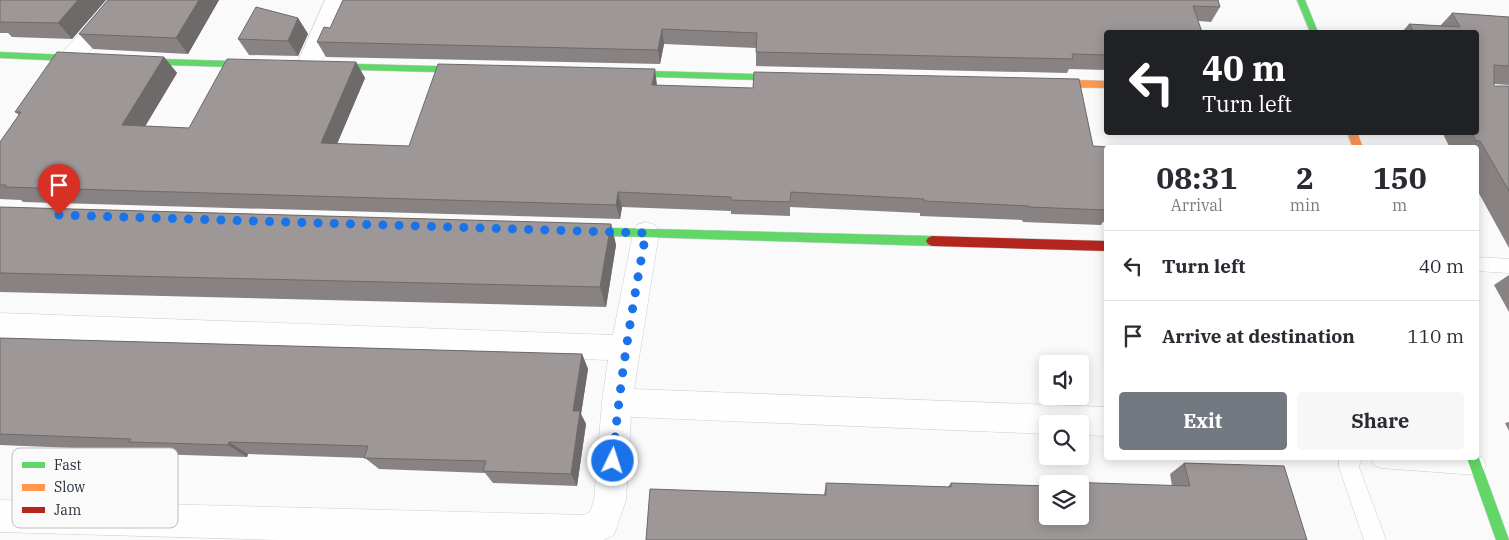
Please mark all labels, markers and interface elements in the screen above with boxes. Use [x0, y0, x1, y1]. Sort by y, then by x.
text: 40 m [1202, 45, 1286, 91]
icon: left [1119, 50, 1184, 115]
text: Turn left [1202, 89, 1292, 118]
text: 08:31 [1156, 158, 1237, 197]
text: 2 [1296, 158, 1314, 197]
text: 150 [1373, 158, 1427, 197]
pin [38, 164, 80, 215]
icon: arrive [45, 171, 73, 199]
text: Arrival [1171, 195, 1223, 215]
text: min [1290, 195, 1320, 215]
text: m [1392, 195, 1407, 215]
icon: left [1119, 252, 1147, 280]
text: Turn left [1162, 254, 1245, 278]
text: 40 m [1419, 254, 1464, 278]
icon: arrive [1119, 322, 1147, 350]
text: Arrive at destination [1162, 324, 1355, 348]
text: 110 m [1407, 324, 1464, 348]
map controls [1039, 355, 1089, 525]
button: sound [1039, 355, 1089, 405]
button: Exit [1119, 392, 1287, 450]
button: Share [1297, 392, 1464, 450]
button: search [1039, 415, 1089, 465]
position arrow [586, 434, 638, 486]
legend [12, 448, 178, 528]
text: Fast [54, 456, 82, 474]
button: layers [1039, 475, 1089, 525]
text: Slow [54, 478, 85, 496]
text: Jam [54, 501, 81, 519]

